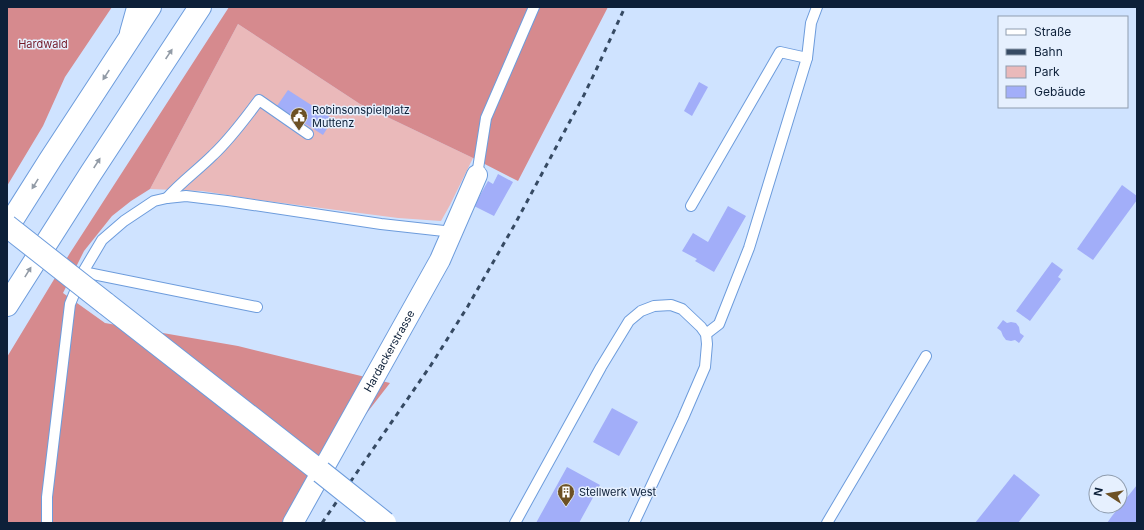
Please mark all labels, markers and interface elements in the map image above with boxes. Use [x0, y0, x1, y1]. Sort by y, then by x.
legend [998, 16, 1128, 108]
text: Straße [1034, 24, 1071, 39]
park label: Hardwald [18, 37, 68, 51]
text: Bahn [1034, 44, 1063, 59]
one-way arrow [165, 49, 173, 59]
text: Park [1034, 64, 1060, 79]
one-way arrow [102, 69, 110, 80]
text: Gebäude [1034, 84, 1086, 99]
place label: Robinsonspielplatz Muttenz [312, 103, 410, 130]
public building icon: Robinsonspielplatz Muttenz [289, 106, 309, 131]
one-way arrow [94, 157, 101, 168]
one-way arrow [31, 179, 39, 189]
one-way arrow [24, 266, 31, 278]
street label: Hardackerstrasse [361, 308, 418, 395]
north arrow [1088, 474, 1128, 514]
building icon: Stellwerk West [556, 482, 576, 507]
place label: Stellwerk West [579, 485, 656, 499]
text: N [1090, 486, 1106, 497]

